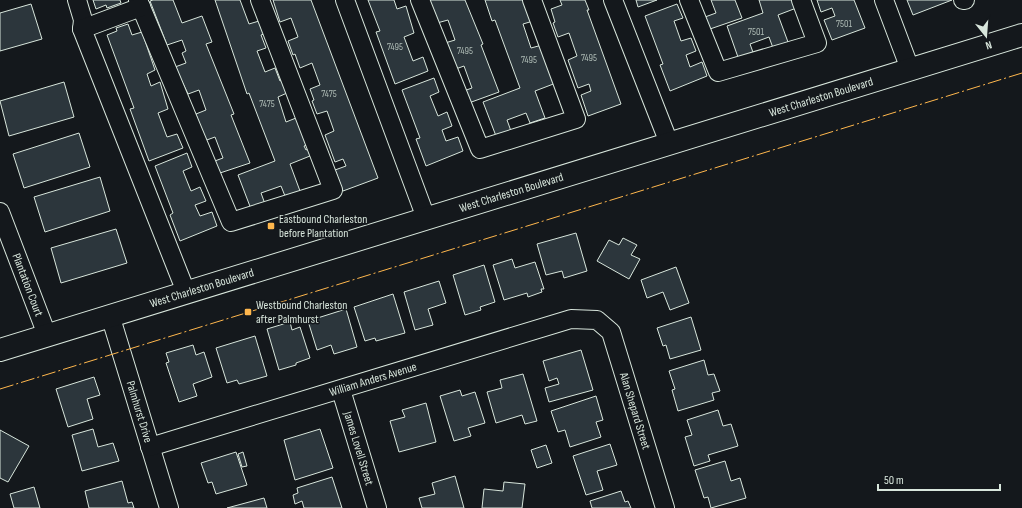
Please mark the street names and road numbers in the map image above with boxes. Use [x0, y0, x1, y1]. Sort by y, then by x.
street label: West Charleston Boulevard [767, 74, 875, 120]
street label: West Charleston Boulevard [457, 169, 565, 216]
street label: Plantation Court [9, 251, 47, 319]
street label: West Charleston Boulevard [148, 265, 256, 311]
street label: William Anders Avenue [327, 359, 419, 400]
street label: Alan Shepard Street [616, 370, 654, 451]
street label: Palmhurst Drive [123, 379, 156, 444]
street label: James Lovell Street [340, 409, 377, 487]

